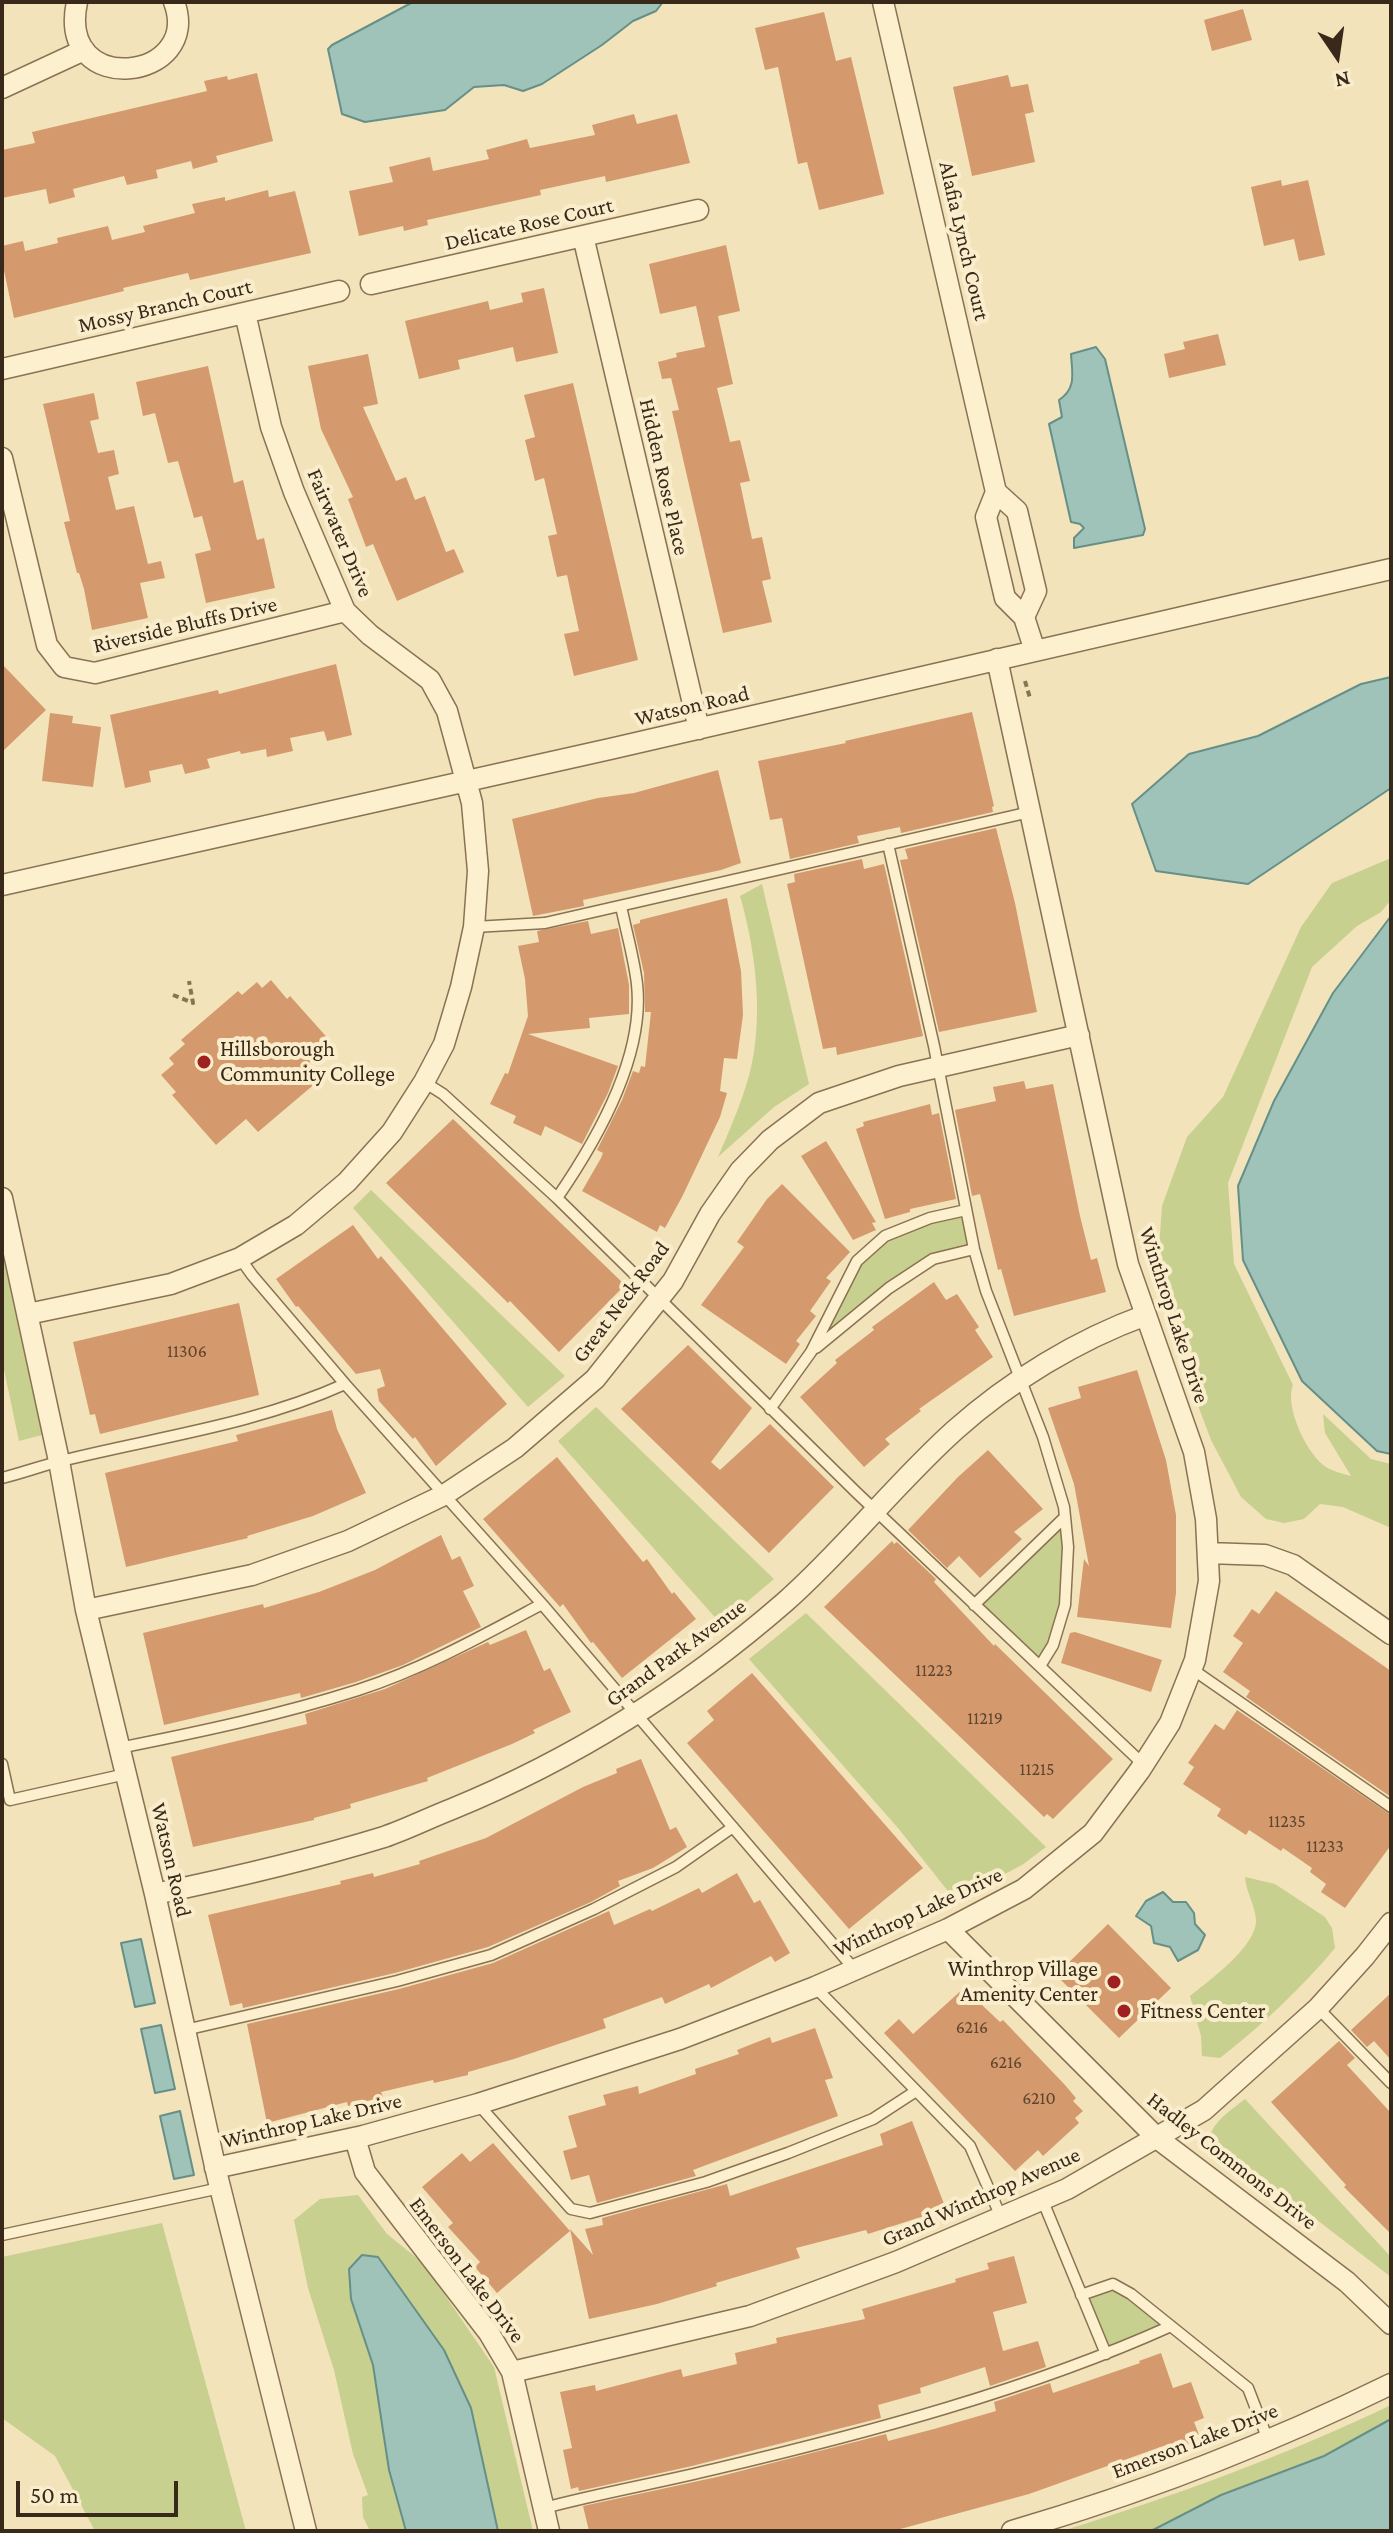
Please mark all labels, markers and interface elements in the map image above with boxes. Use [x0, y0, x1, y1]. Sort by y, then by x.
north arrow [1297, 16, 1377, 96]
text: N [1332, 66, 1353, 94]
street label: Alafia Lynch Court [933, 159, 995, 323]
street label: Delicate Rose Court [442, 192, 616, 256]
street label: Mossy Branch Court [76, 273, 254, 339]
street label: Hidden Rose Place [633, 396, 695, 558]
street label: Fairwater Drive [301, 465, 379, 601]
street label: Riverside Bluffs Drive [90, 591, 280, 659]
street label: Watson Road [632, 680, 752, 732]
place label: Hillsborough Community College [220, 1036, 395, 1088]
marker: Hillsborough Community College [195, 1053, 213, 1071]
street label: Winthrop Lake Drive [1133, 1224, 1215, 1406]
street label: Great Neck Road [567, 1236, 675, 1368]
house number: 11306 [167, 1340, 207, 1362]
street label: Grand Park Avenue [601, 1593, 751, 1713]
house number: 11223 [915, 1659, 953, 1681]
house number: 11219 [967, 1707, 1003, 1729]
house number: 11215 [1020, 1758, 1054, 1780]
street label: Watson Road [145, 1800, 197, 1920]
house number: 11235 [1268, 1810, 1306, 1832]
house number: 11233 [1306, 1835, 1344, 1857]
street label: Winthrop Lake Drive [829, 1861, 1007, 1963]
place label: Winthrop Village Amenity Center [948, 1956, 1098, 2008]
marker: Winthrop Village Amenity Center [1105, 1973, 1123, 1991]
place label: Fitness Center [1140, 1998, 1266, 2024]
marker: Fitness Center [1115, 2002, 1133, 2020]
house number: 6216 [956, 2016, 988, 2038]
house number: 6216 [990, 2051, 1022, 2073]
street label: Hadley Commons Drive [1142, 2086, 1322, 2236]
street label: Winthrop Lake Drive [220, 2087, 404, 2155]
house number: 6210 [1022, 2087, 1056, 2109]
street label: Grand Winthrop Avenue [878, 2141, 1084, 2253]
street label: Emerson Lake Drive [404, 2192, 530, 2348]
street label: Emerson Lake Drive [1108, 2397, 1282, 2485]
scale bar [20, 2465, 182, 2515]
text: 50 m [30, 2481, 79, 2508]

